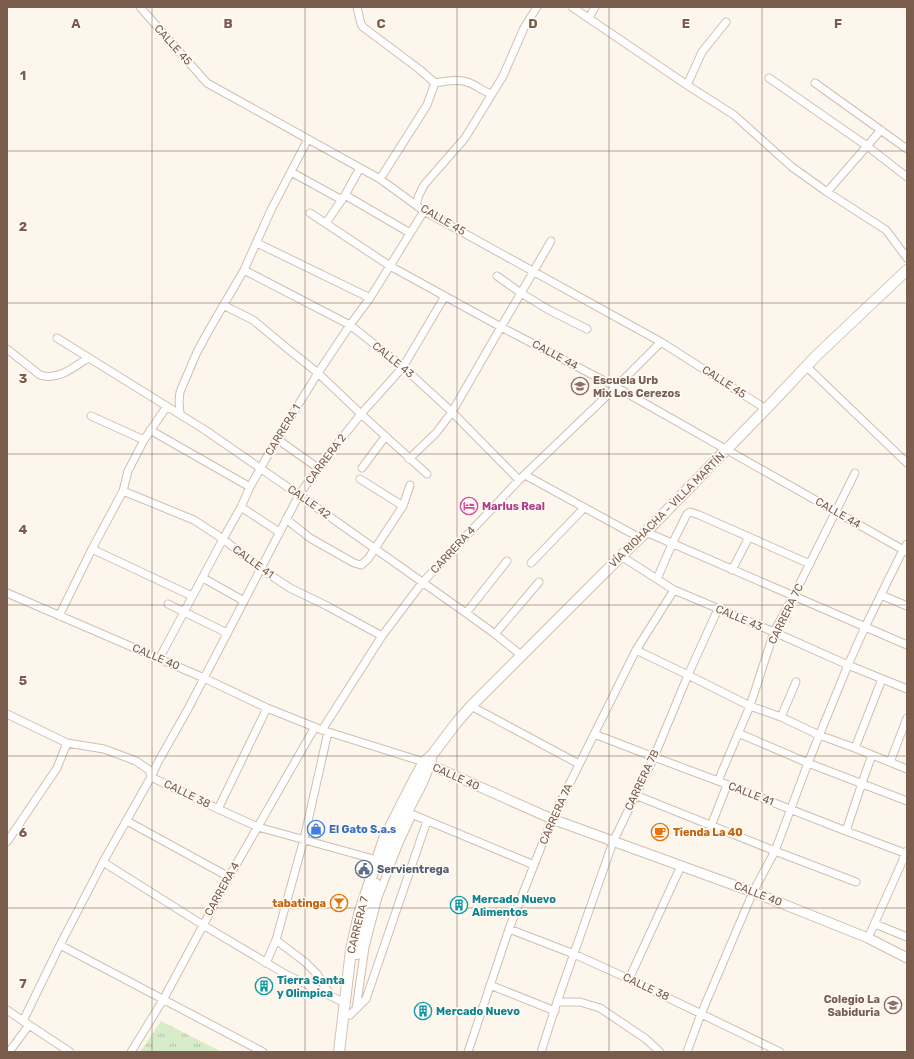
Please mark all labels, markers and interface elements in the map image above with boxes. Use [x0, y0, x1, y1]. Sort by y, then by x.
text: A [71, 16, 81, 31]
text: B [223, 16, 233, 31]
text: C [376, 16, 386, 31]
text: D [528, 16, 538, 31]
text: E [682, 16, 690, 31]
text: F [834, 16, 842, 31]
street label: CALLE 45 [152, 22, 195, 68]
text: 1 [20, 68, 26, 83]
street label: CALLE 45 [418, 202, 468, 238]
text: 2 [19, 219, 27, 234]
street label: CALLE 44 [530, 338, 580, 373]
street label: CALLE 43 [370, 339, 417, 381]
street label: CALLE 45 [700, 363, 749, 401]
text: 3 [19, 371, 28, 386]
place label: Escuela Urb Mix Los Cerezos [593, 374, 680, 400]
school or university icon: Escuela Urb Mix Los Cerezos [570, 376, 590, 396]
street label: CARRERA 1 [263, 402, 303, 458]
street label: CARRERA 2 [303, 431, 349, 487]
street label: VÍA RIOHACHA - VILLA MARTÍN [607, 450, 727, 570]
street label: CALLE 42 [285, 482, 333, 522]
street label: CALLE 44 [813, 495, 863, 531]
hotel icon: Marlus Real [459, 496, 479, 516]
place label: Marlus Real [482, 500, 545, 513]
text: 4 [19, 522, 28, 537]
street label: CARRERA 4 [428, 524, 478, 576]
street label: CALLE 41 [230, 543, 276, 581]
street label: CARRERA 7C [766, 582, 806, 646]
street label: CALLE 43 [714, 602, 765, 634]
street label: CALLE 40 [130, 641, 182, 673]
text: 5 [19, 673, 27, 688]
street label: CARRERA 7B [622, 747, 662, 813]
street label: CALLE 40 [430, 761, 482, 793]
street label: CALLE 38 [162, 777, 212, 811]
street label: CALLE 41 [726, 779, 776, 809]
street label: CARRERA 7A [537, 781, 575, 846]
shop icon: El Gato S.a.s [306, 819, 326, 839]
cafe icon: Tienda La 40 [650, 822, 670, 842]
place label: El Gato S.a.s [329, 823, 396, 836]
text: 6 [19, 825, 28, 840]
place label: Tienda La 40 [673, 826, 743, 839]
public building icon: Servientrega [354, 859, 374, 879]
street label: CARRERA 4 [202, 860, 242, 918]
place label: Servientrega [377, 863, 449, 876]
street label: CALLE 40 [732, 879, 784, 909]
bar icon: tabatinga [329, 893, 349, 913]
place label: Mercado Nuevo Alimentos [472, 893, 556, 919]
street label: CARRERA 7 [345, 895, 371, 955]
building icon: Mercado Nuevo Alimentos [449, 895, 469, 915]
place label: tabatinga [272, 897, 326, 910]
street label: CALLE 38 [621, 971, 671, 1003]
place label: Tierra Santa y Olimpica [277, 974, 345, 1000]
text: 7 [19, 976, 27, 991]
building icon: Tierra Santa y Olimpica [254, 976, 274, 996]
place label: Colegio La Sabiduria [824, 993, 880, 1019]
school or university icon: Colegio La Sabiduria [883, 995, 903, 1015]
building icon: Mercado Nuevo [413, 1001, 433, 1021]
place label: Mercado Nuevo [436, 1005, 520, 1018]

